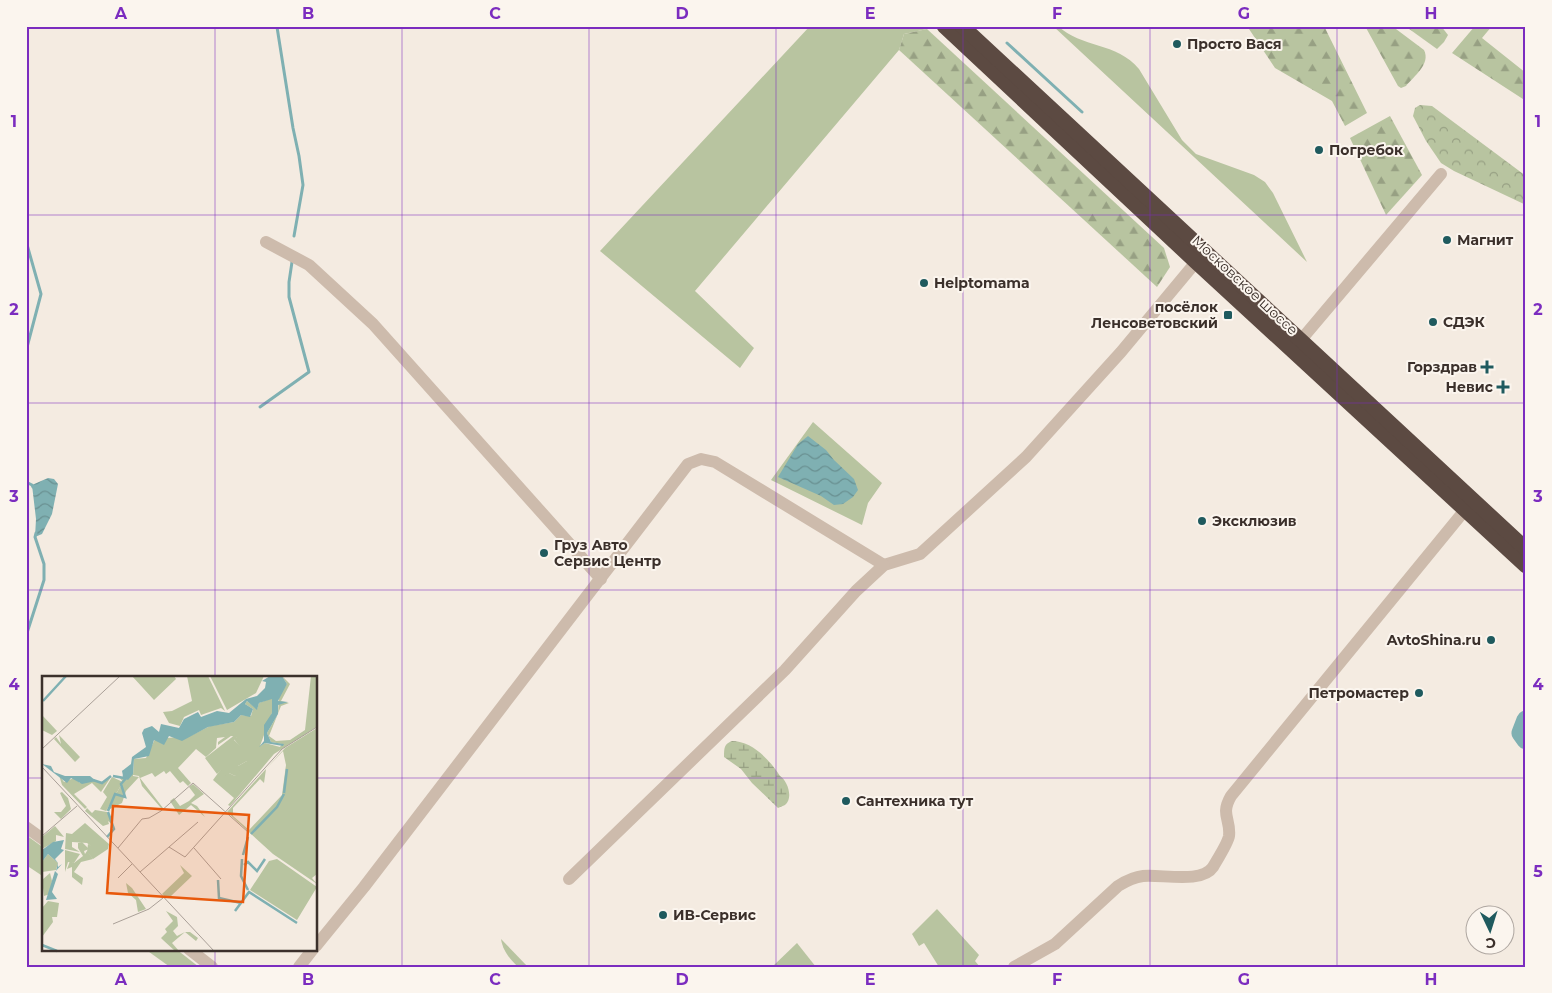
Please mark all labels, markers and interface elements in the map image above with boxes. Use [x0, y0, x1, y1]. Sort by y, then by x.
text: A [114, 4, 128, 23]
text: B [302, 4, 314, 23]
text: C [489, 4, 501, 23]
text: D [675, 4, 689, 23]
text: E [865, 4, 875, 23]
text: F [1052, 4, 1062, 23]
text: G [1238, 4, 1250, 23]
text: H [1425, 4, 1437, 23]
place label: Просто Вася [1187, 35, 1282, 53]
marker: Просто Вася [1171, 38, 1183, 50]
text: 1 [11, 112, 17, 131]
text: 1 [1535, 112, 1541, 131]
place label: Погребок [1329, 141, 1403, 159]
marker: Погребок [1313, 144, 1325, 156]
street label: Московское шоссе [1188, 231, 1302, 339]
place label: Магнит [1457, 231, 1514, 249]
marker: Магнит [1441, 234, 1453, 246]
place label: Helptomama [934, 274, 1030, 292]
marker: Helptomama [918, 277, 930, 289]
place label: посёлок Ленсоветовский [1091, 298, 1218, 332]
text: 2 [9, 300, 19, 319]
text: 2 [1533, 300, 1543, 319]
marker: посёлок Ленсоветовский [1222, 309, 1234, 321]
place label: СДЭК [1443, 313, 1486, 331]
marker: СДЭК [1427, 316, 1439, 328]
place label: Горздрав [1407, 358, 1477, 376]
marker: Горздрав [1481, 361, 1493, 373]
place label: Невис [1446, 378, 1494, 396]
marker: Невис [1497, 381, 1509, 393]
text: 3 [8, 487, 19, 506]
text: 3 [1532, 487, 1543, 506]
place label: Эксклюзив [1212, 512, 1297, 530]
marker: Эксклюзив [1196, 515, 1208, 527]
place label: Груз Авто Сервис Центр [554, 536, 661, 570]
marker: Груз Авто Сервис Центр [538, 547, 550, 559]
place label: AvtoShina.ru [1386, 631, 1481, 649]
marker: AvtoShina.ru [1485, 634, 1497, 646]
text: 4 [8, 675, 20, 694]
text: 4 [1532, 675, 1544, 694]
inset map [42, 676, 318, 950]
place label: Петромастер [1308, 684, 1409, 702]
marker: Петромастер [1413, 687, 1425, 699]
place label: Сантехника тут [856, 792, 974, 810]
marker: Сантехника тут [840, 795, 852, 807]
text: 5 [9, 862, 19, 881]
text: 5 [1533, 862, 1543, 881]
place label: ИВ-Сервис [673, 906, 757, 924]
north arrow [1464, 906, 1514, 956]
marker: ИВ-Сервис [657, 909, 669, 921]
text: С [1485, 934, 1497, 952]
text: A [114, 970, 128, 989]
text: B [302, 970, 314, 989]
text: C [489, 970, 501, 989]
text: D [675, 970, 689, 989]
text: E [865, 970, 875, 989]
text: F [1052, 970, 1062, 989]
text: G [1238, 970, 1250, 989]
text: H [1425, 970, 1437, 989]

